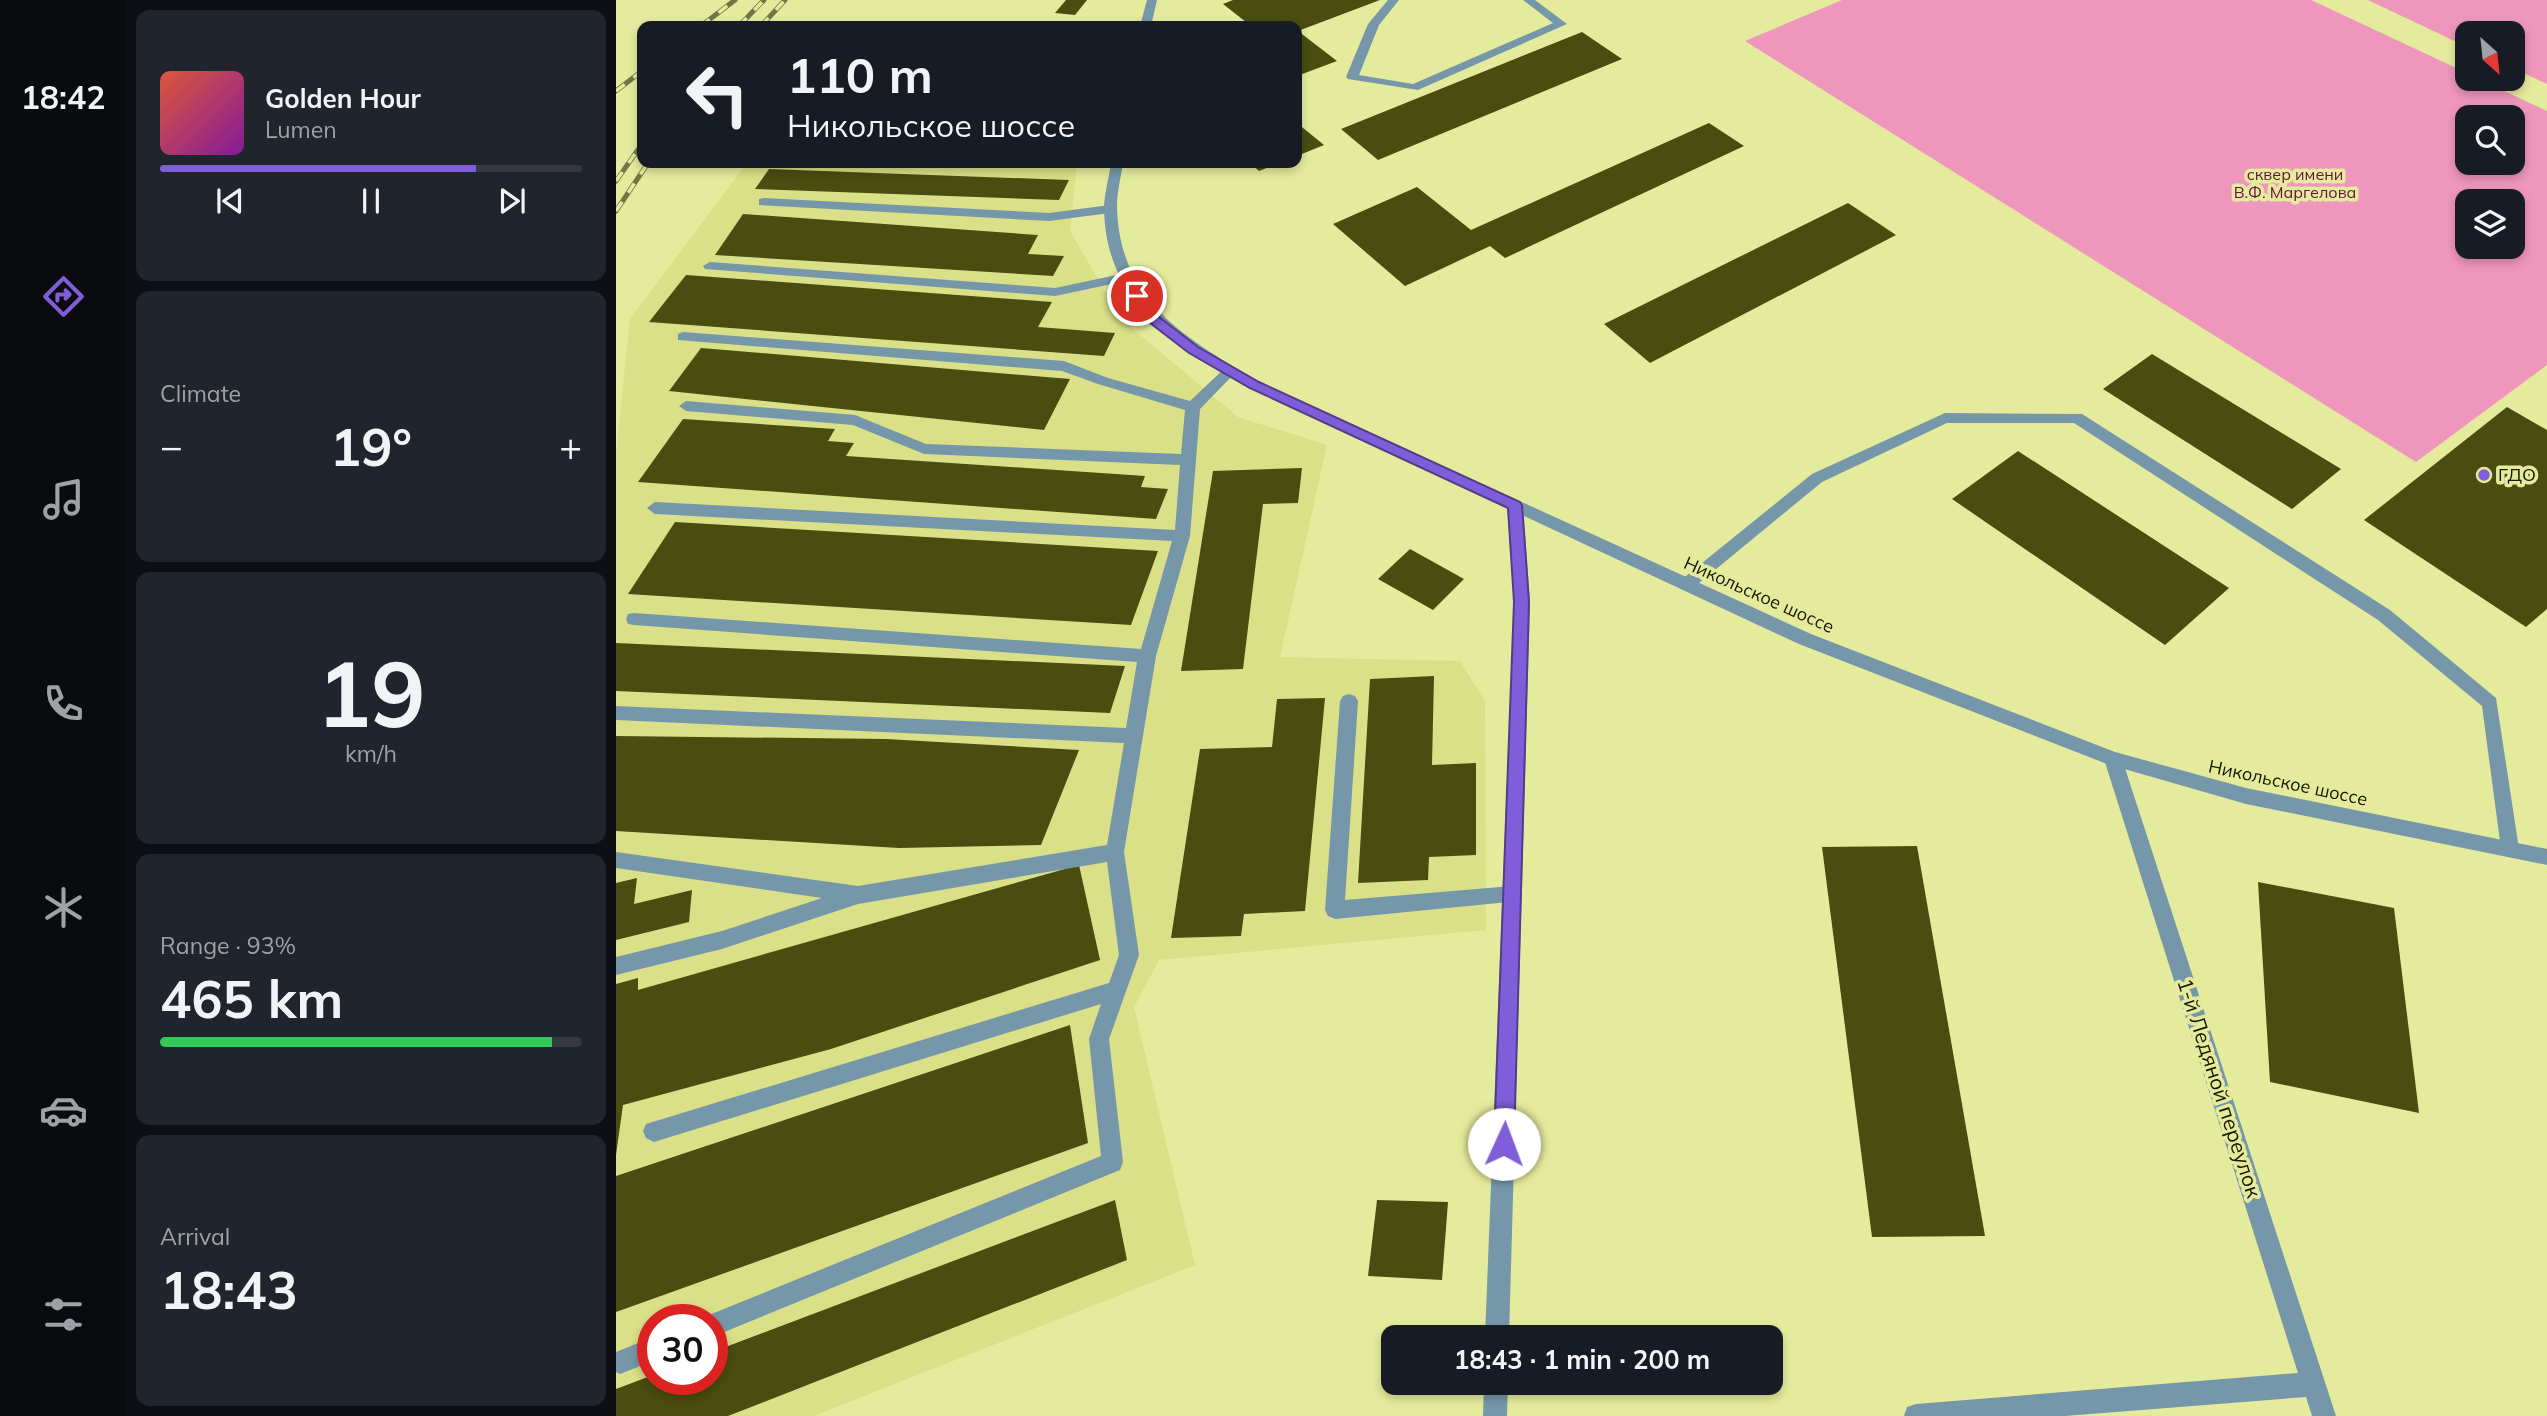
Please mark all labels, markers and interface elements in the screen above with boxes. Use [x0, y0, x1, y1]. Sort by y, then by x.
north arrow [2455, 21, 2525, 91]
map controls [2455, 21, 2525, 259]
text: 110 m [787, 44, 933, 105]
icon: left [672, 49, 763, 140]
text: 18:42 [21, 77, 105, 117]
text: Golden Hour [265, 82, 421, 115]
text: Никольское шоссе [787, 105, 1075, 145]
button: search [2455, 105, 2525, 175]
text: Lumen [265, 115, 337, 144]
park label: сквер имени В.Ф. Маргелова [2234, 164, 2356, 202]
icon: previous [211, 182, 249, 220]
icon: pause [352, 182, 390, 220]
icon: next [493, 182, 531, 220]
button: layers [2455, 189, 2525, 259]
pin [1107, 266, 1167, 326]
icon: directions [39, 272, 88, 321]
icon: arrive [1118, 277, 1156, 315]
text: Climate [160, 379, 241, 408]
text: 19° [330, 414, 412, 479]
text: − [160, 422, 183, 470]
text: + [559, 422, 582, 470]
place label: ГДО [2498, 463, 2536, 486]
marker: ГДО [2476, 467, 2492, 483]
icon: music [39, 475, 88, 524]
street label: Никольское шоссе [1680, 551, 1838, 638]
text: 19 [316, 636, 426, 750]
icon: phone [39, 679, 88, 728]
text: km/h [345, 739, 397, 768]
street label: Никольское шоссе [2206, 754, 2370, 811]
icon: climate [39, 883, 88, 932]
text: Range · 93% [160, 931, 296, 960]
text: 465 km [160, 966, 343, 1031]
street label: 1-й Ледяной переулок [2172, 975, 2268, 1201]
icon: car [39, 1086, 88, 1135]
position arrow [1467, 1107, 1541, 1181]
text: Arrival [160, 1222, 230, 1251]
text: 18:43 [160, 1257, 298, 1322]
icon: filters [39, 1290, 88, 1339]
speed limit sign: 30 [637, 1304, 728, 1395]
text: 18:43 · 1 min · 200 m [1454, 1343, 1710, 1376]

